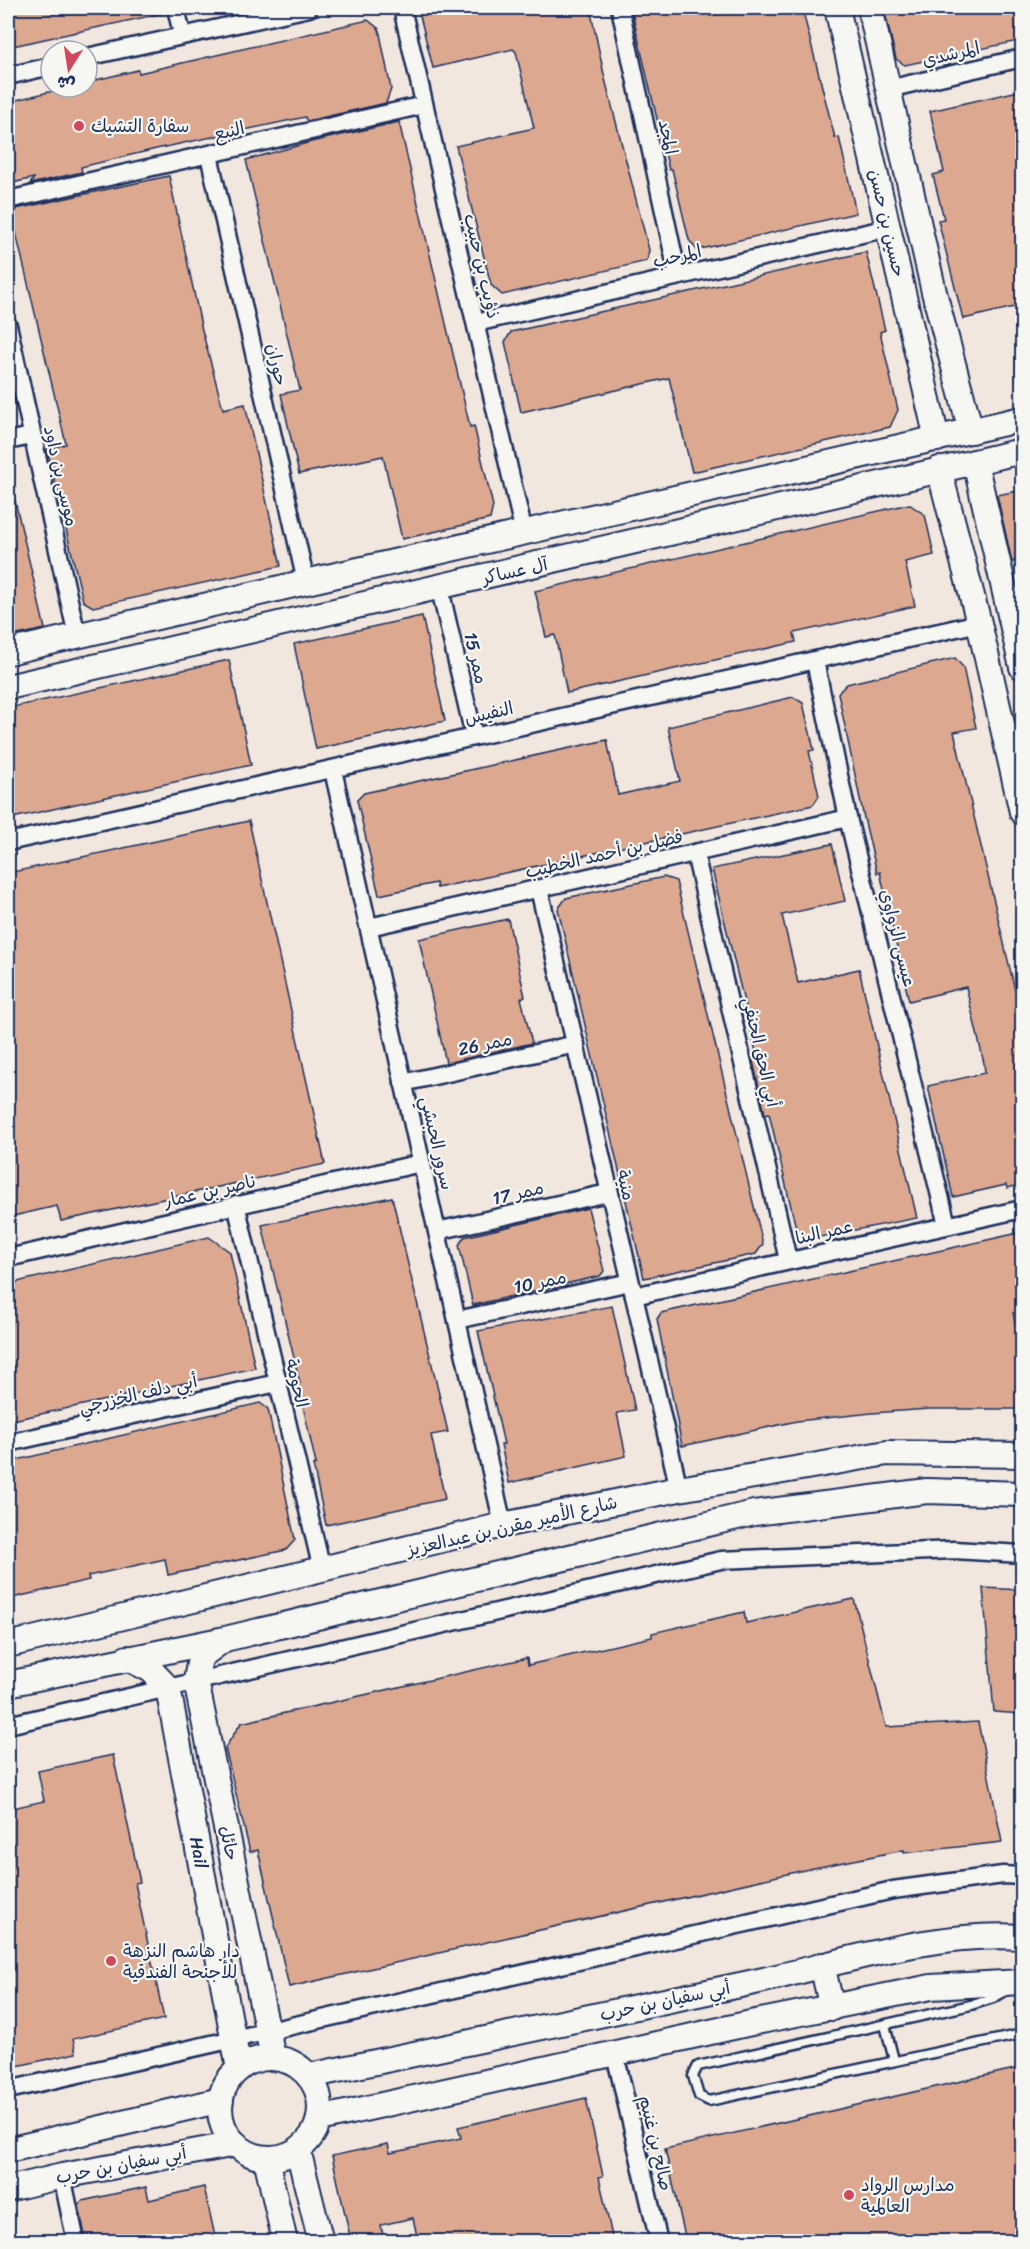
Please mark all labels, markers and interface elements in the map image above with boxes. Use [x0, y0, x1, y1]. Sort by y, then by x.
street label: المرشدي [919, 32, 983, 76]
north arrow [39, 39, 99, 99]
text: ش [54, 67, 78, 99]
place label: سفارة التشيك [91, 110, 189, 142]
street label: النبع [210, 112, 248, 150]
street label: المجد [649, 116, 687, 158]
marker: سفارة التشيك [72, 119, 86, 133]
street label: حسين بن حسن [859, 166, 915, 280]
street label: ذؤيب بن حبيب [454, 210, 510, 322]
street label: المرحب [649, 235, 705, 277]
street label: حوران [257, 340, 297, 388]
street label: موسى بن داود [34, 423, 88, 529]
street label: آل عساكر [477, 548, 552, 594]
street label: ممر 15 [454, 629, 498, 687]
street label: النفيس [461, 692, 517, 734]
street label: فضل بن أحمد الخطيب [522, 820, 686, 888]
street label: عيسى الزواوي [870, 886, 926, 990]
street label: أبي الحق الحنفي [733, 994, 789, 1111]
street label: ممر 26 [455, 1023, 515, 1065]
street label: سرور الحبشي [411, 1093, 463, 1193]
street label: ناصر بن عمار [159, 1165, 260, 1217]
street label: منية [607, 1166, 645, 1204]
street label: ممر 17 [489, 1172, 547, 1214]
street label: عمر البنا [792, 1210, 856, 1254]
street label: ممر 10 [511, 1261, 569, 1303]
street label: الحومة [276, 1355, 318, 1411]
street label: أبي دلف الخزرجي [75, 1365, 201, 1423]
street label: شارع الأمير مقرن بن عبدالعزيز [401, 1486, 621, 1566]
street label: حائل [210, 1822, 248, 1864]
street label: Hail [180, 1834, 217, 1872]
place label: دار هاشم النزهة للأجنحة الفندقية [123, 1935, 240, 1988]
marker: دار هاشم النزهة للأجنحة الفندقية [104, 1954, 118, 1968]
street label: أبي سفيان بن حرب [597, 1971, 734, 2030]
street label: صالح بن غنيم [629, 2092, 683, 2194]
street label: أبي سفيان بن حرب [53, 2137, 190, 2193]
place label: مدارس الرواد العالمية [861, 2169, 955, 2222]
marker: مدارس الرواد العالمية [842, 2188, 856, 2202]

